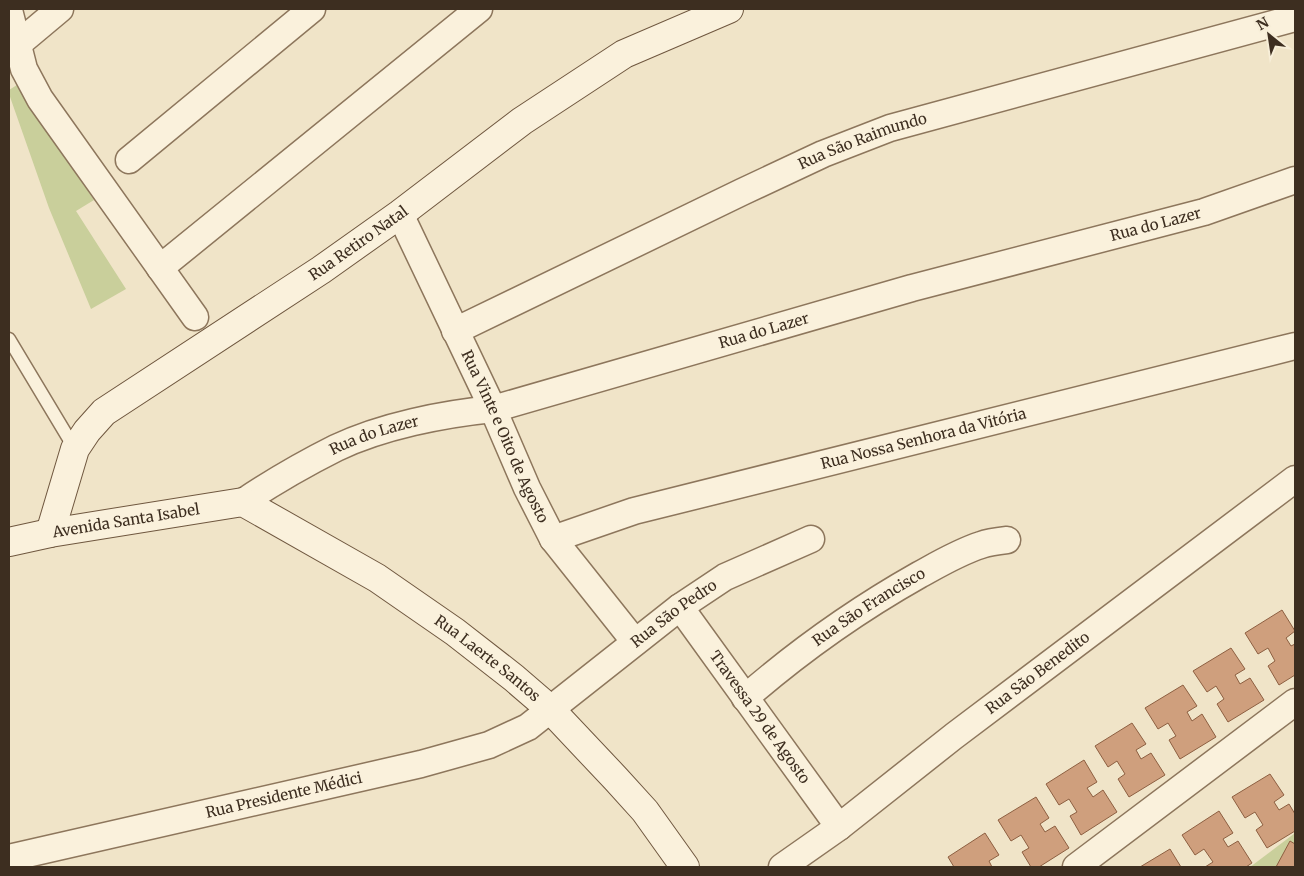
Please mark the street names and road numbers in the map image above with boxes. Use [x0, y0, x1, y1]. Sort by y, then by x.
street label: Rua São Raimundo [795, 108, 929, 173]
street label: Rua Retiro Natal [305, 201, 412, 284]
street label: Rua do Lazer [1108, 203, 1203, 245]
street label: Rua do Lazer [716, 308, 811, 352]
street label: Rua Vinte e Oito de Agosto [457, 347, 553, 526]
street label: Rua Nossa Senhora da Vitória [819, 403, 1028, 473]
street label: Rua do Lazer [326, 411, 421, 459]
street label: Avenida Santa Isabel [50, 499, 201, 542]
street label: Rua São Francisco [809, 563, 929, 650]
street label: Rua São Pedro [627, 575, 721, 651]
street label: Rua Laerte Santos [431, 611, 544, 705]
street label: Rua São Benedito [982, 627, 1093, 718]
street label: Travessa 29 de Agosto [706, 647, 815, 787]
street label: Rua Presidente Médici [204, 768, 364, 822]

